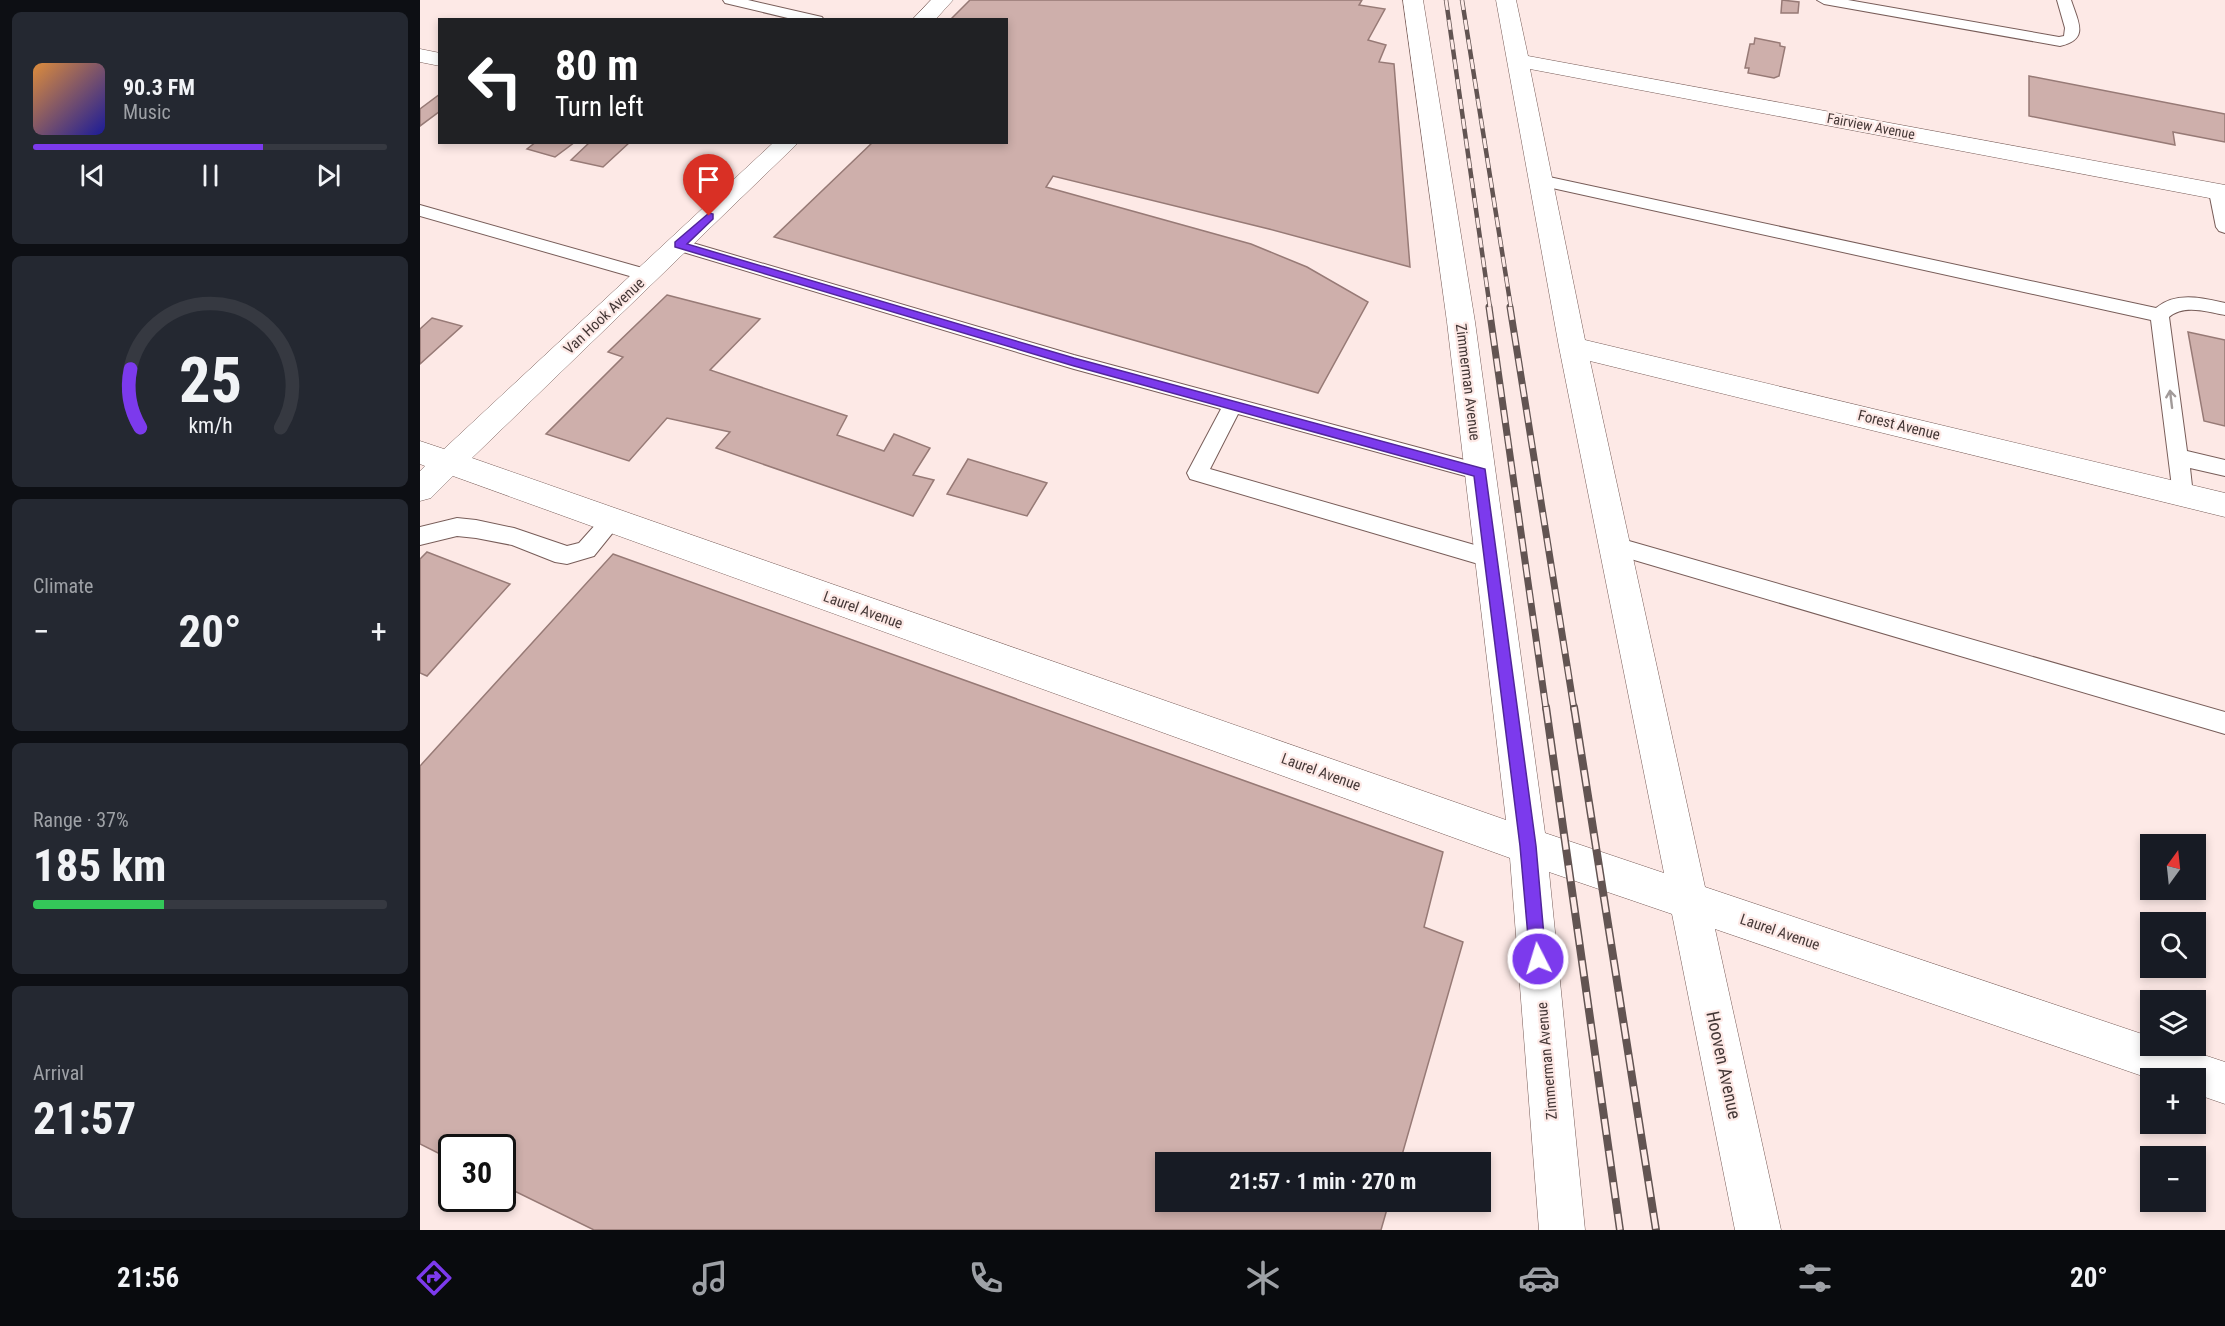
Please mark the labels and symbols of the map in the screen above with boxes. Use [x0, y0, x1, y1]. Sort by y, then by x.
street label: Fairview Avenue [1826, 110, 1917, 142]
pin [683, 154, 734, 216]
street label: Van Hook Avenue [560, 274, 648, 358]
street label: Zimmerman Avenue [1452, 322, 1484, 442]
one-way arrow [2165, 390, 2176, 410]
street label: Forest Avenue [1856, 406, 1942, 444]
street label: Laurel Avenue [821, 587, 905, 633]
street label: Laurel Avenue [1279, 749, 1363, 795]
north arrow [2140, 834, 2206, 900]
street label: Laurel Avenue [1738, 910, 1822, 954]
position arrow [1506, 927, 1570, 991]
street label: Zimmerman Avenue [1533, 1002, 1561, 1120]
street label: Hooven Avenue [1702, 1009, 1746, 1121]
speed limit sign: 30 [438, 1134, 516, 1212]

